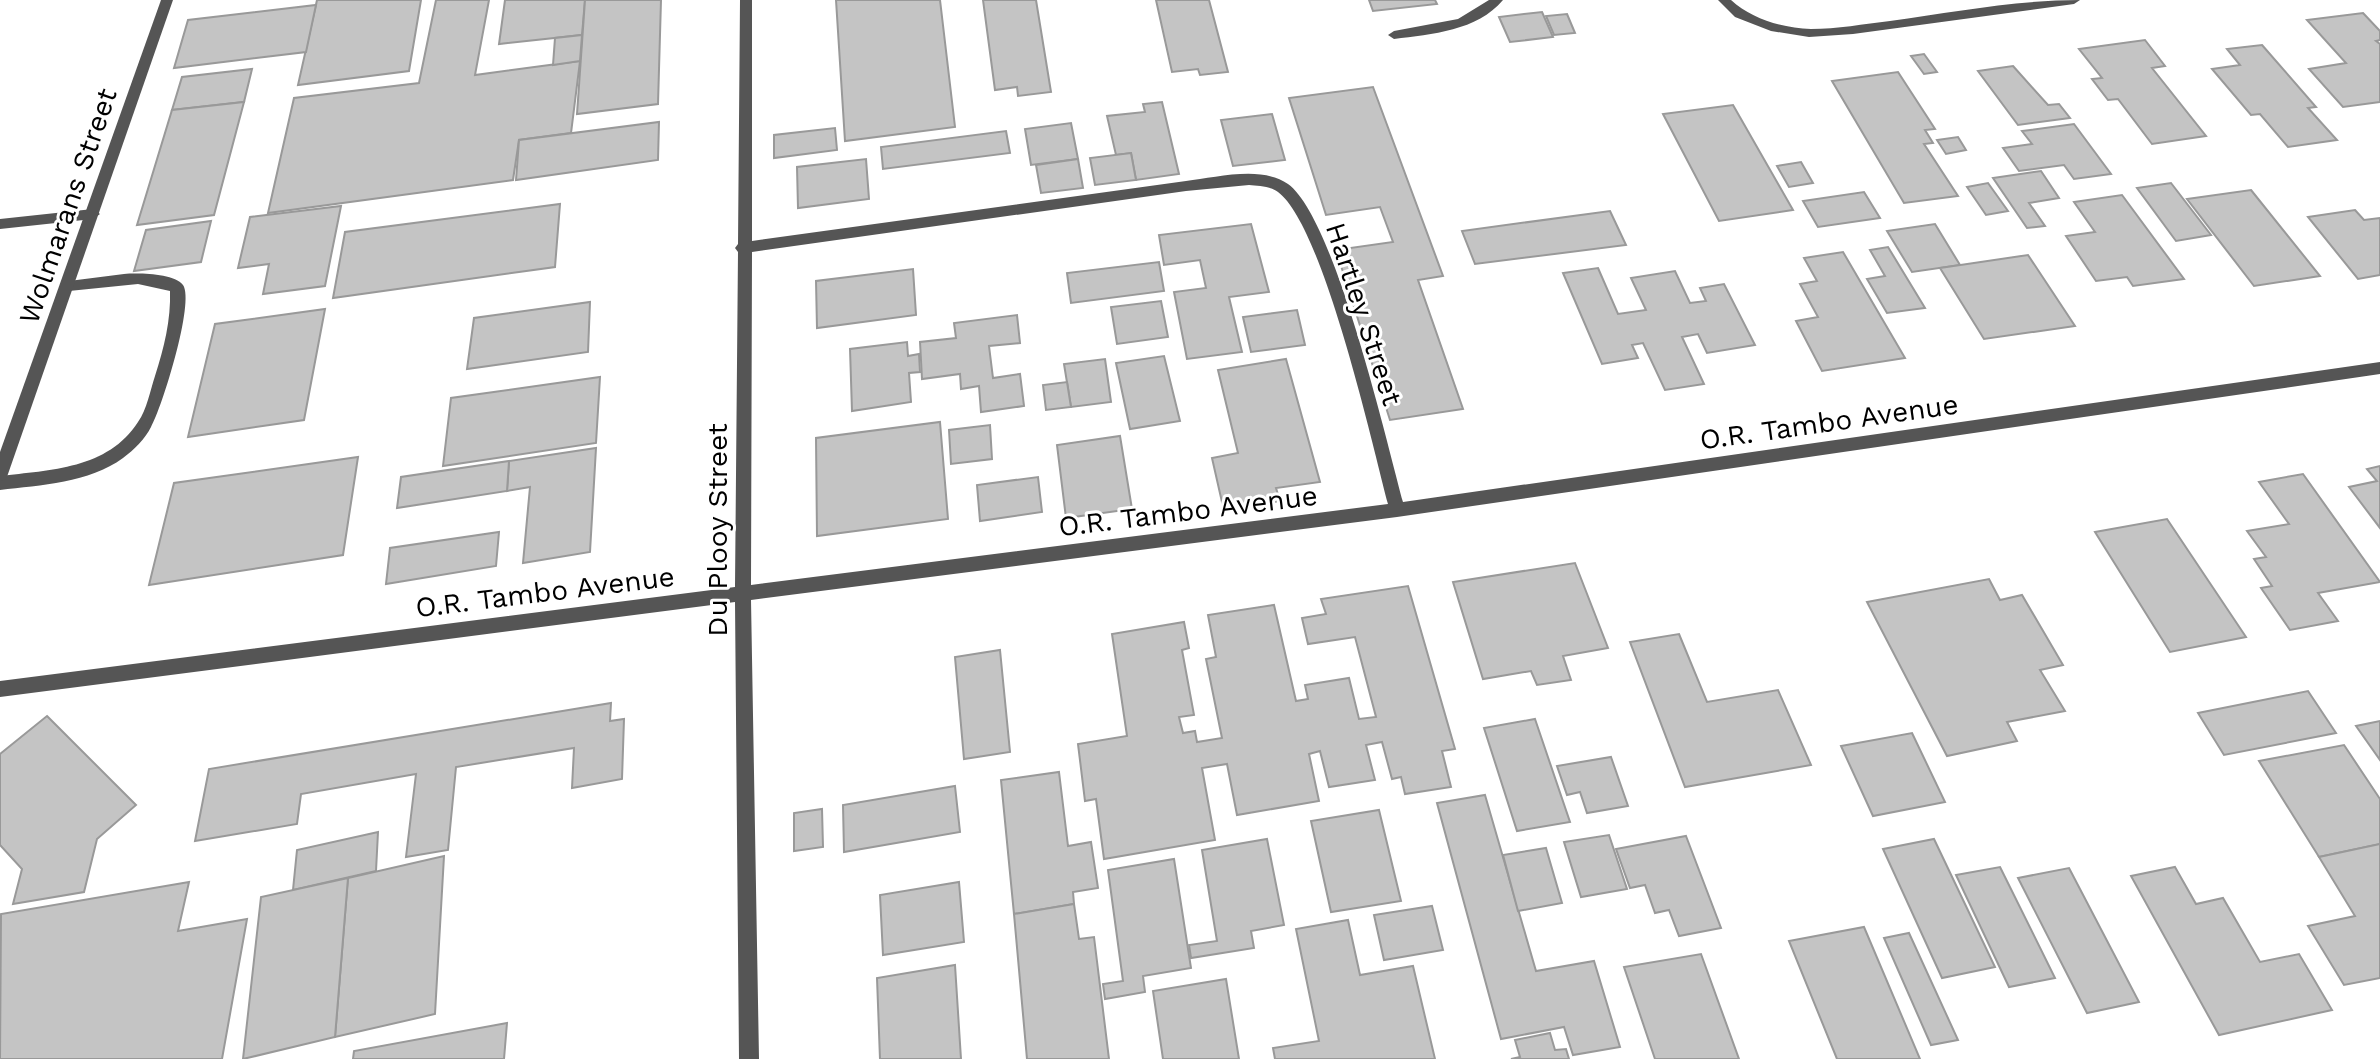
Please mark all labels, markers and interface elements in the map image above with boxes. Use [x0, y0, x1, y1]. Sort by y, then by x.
street label: Wolmarans Street [12, 84, 124, 328]
street label: Hartley Street [1319, 218, 1409, 410]
street label: O.R. Tambo Avenue [1698, 388, 1960, 456]
street label: Du Plooy Street [701, 423, 734, 637]
street label: O.R. Tambo Avenue [1057, 479, 1319, 543]
street label: O.R. Tambo Avenue [414, 560, 676, 624]

